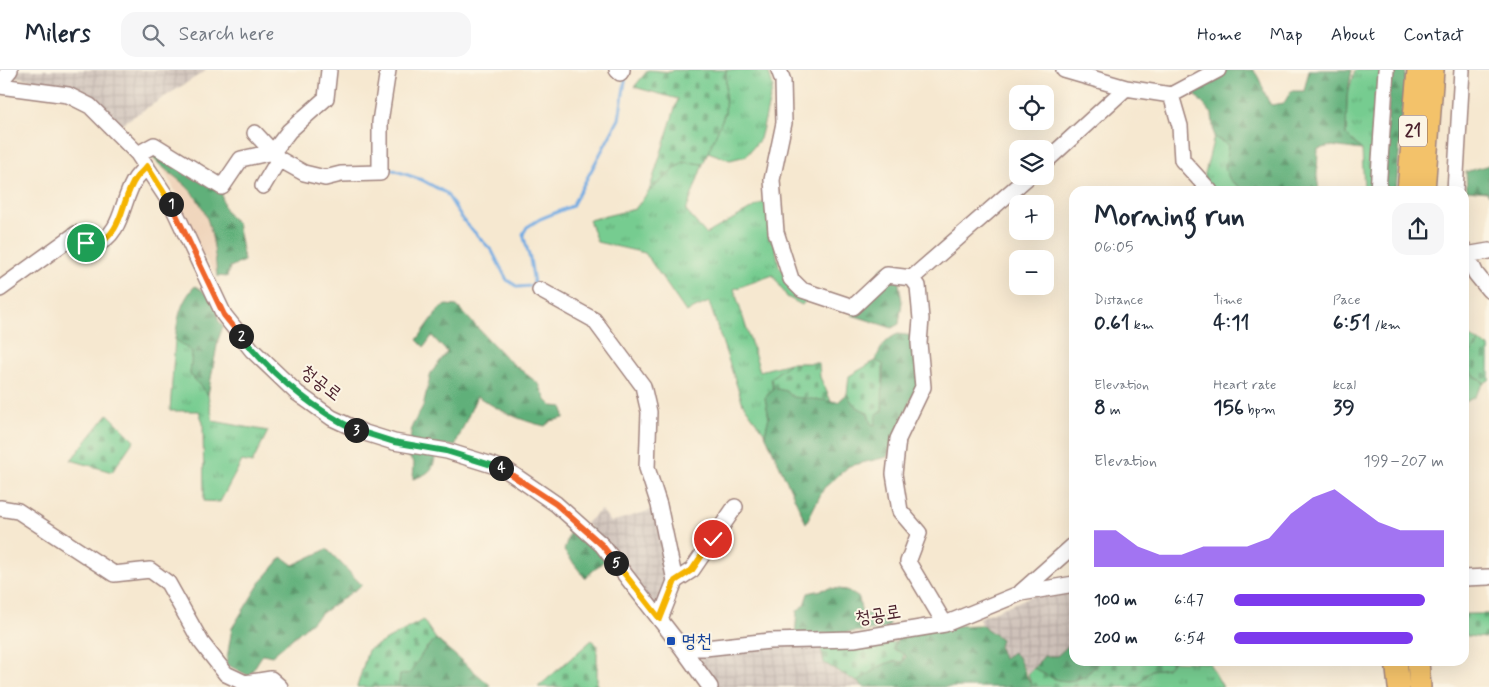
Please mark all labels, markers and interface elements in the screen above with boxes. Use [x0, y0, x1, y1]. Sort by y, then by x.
search box [121, 12, 471, 57]
text: Milers [25, 19, 91, 50]
icon: search [139, 21, 167, 49]
text: Search here [179, 22, 274, 47]
text: Home [1197, 23, 1242, 47]
text: Map [1270, 23, 1303, 47]
text: About [1331, 23, 1375, 47]
text: Contact [1403, 23, 1464, 47]
map controls [1009, 85, 1054, 295]
button: locate [1009, 85, 1054, 130]
road number: 21 [1399, 116, 1427, 146]
button: layers [1009, 140, 1054, 185]
pin: 1 [158, 192, 184, 216]
text: 1 [168, 195, 175, 213]
button: + [1009, 195, 1054, 240]
text: Morning run [1094, 199, 1245, 236]
button: share [1392, 203, 1444, 255]
pin [65, 222, 107, 264]
icon: arrive [72, 229, 100, 257]
text: 06:05 [1094, 237, 1134, 258]
button: − [1009, 250, 1054, 295]
text: Distance [1094, 291, 1143, 309]
text: Time [1213, 291, 1243, 309]
text: Pace [1333, 291, 1361, 309]
text: 0.61 [1094, 309, 1130, 337]
text: 4:11 [1213, 309, 1250, 337]
text: 6:51 [1333, 309, 1371, 337]
text: km [1130, 316, 1154, 334]
text: /km [1371, 316, 1401, 334]
pin: 2 [228, 324, 254, 348]
text: 2 [238, 327, 245, 345]
street label: 청공로 [295, 359, 347, 407]
text: Elevation [1094, 376, 1149, 394]
text: Heart rate [1213, 376, 1276, 394]
text: kcal [1333, 376, 1356, 394]
text: 8 [1094, 394, 1106, 422]
text: 156 [1213, 394, 1244, 422]
text: 39 [1333, 394, 1355, 422]
text: m [1106, 401, 1121, 419]
text: bpm [1244, 401, 1276, 419]
pin: 3 [344, 418, 368, 442]
text: 3 [353, 421, 360, 439]
text: Elevation [1094, 451, 1157, 472]
text: 199–207 m [1364, 451, 1444, 472]
pin: 4 [488, 456, 514, 480]
text: 4 [497, 459, 506, 477]
pin [692, 518, 734, 560]
icon: check [699, 525, 727, 553]
pin: 5 [604, 550, 628, 576]
text: 5 [612, 554, 621, 572]
text: 100 m [1094, 590, 1137, 611]
text: 6:47 [1174, 590, 1204, 611]
street label: 청공로 [853, 599, 903, 631]
text: 200 m [1094, 628, 1138, 649]
text: 6:54 [1174, 628, 1206, 649]
place label: 명천 [681, 629, 712, 654]
marker: 명천 [665, 635, 677, 647]

